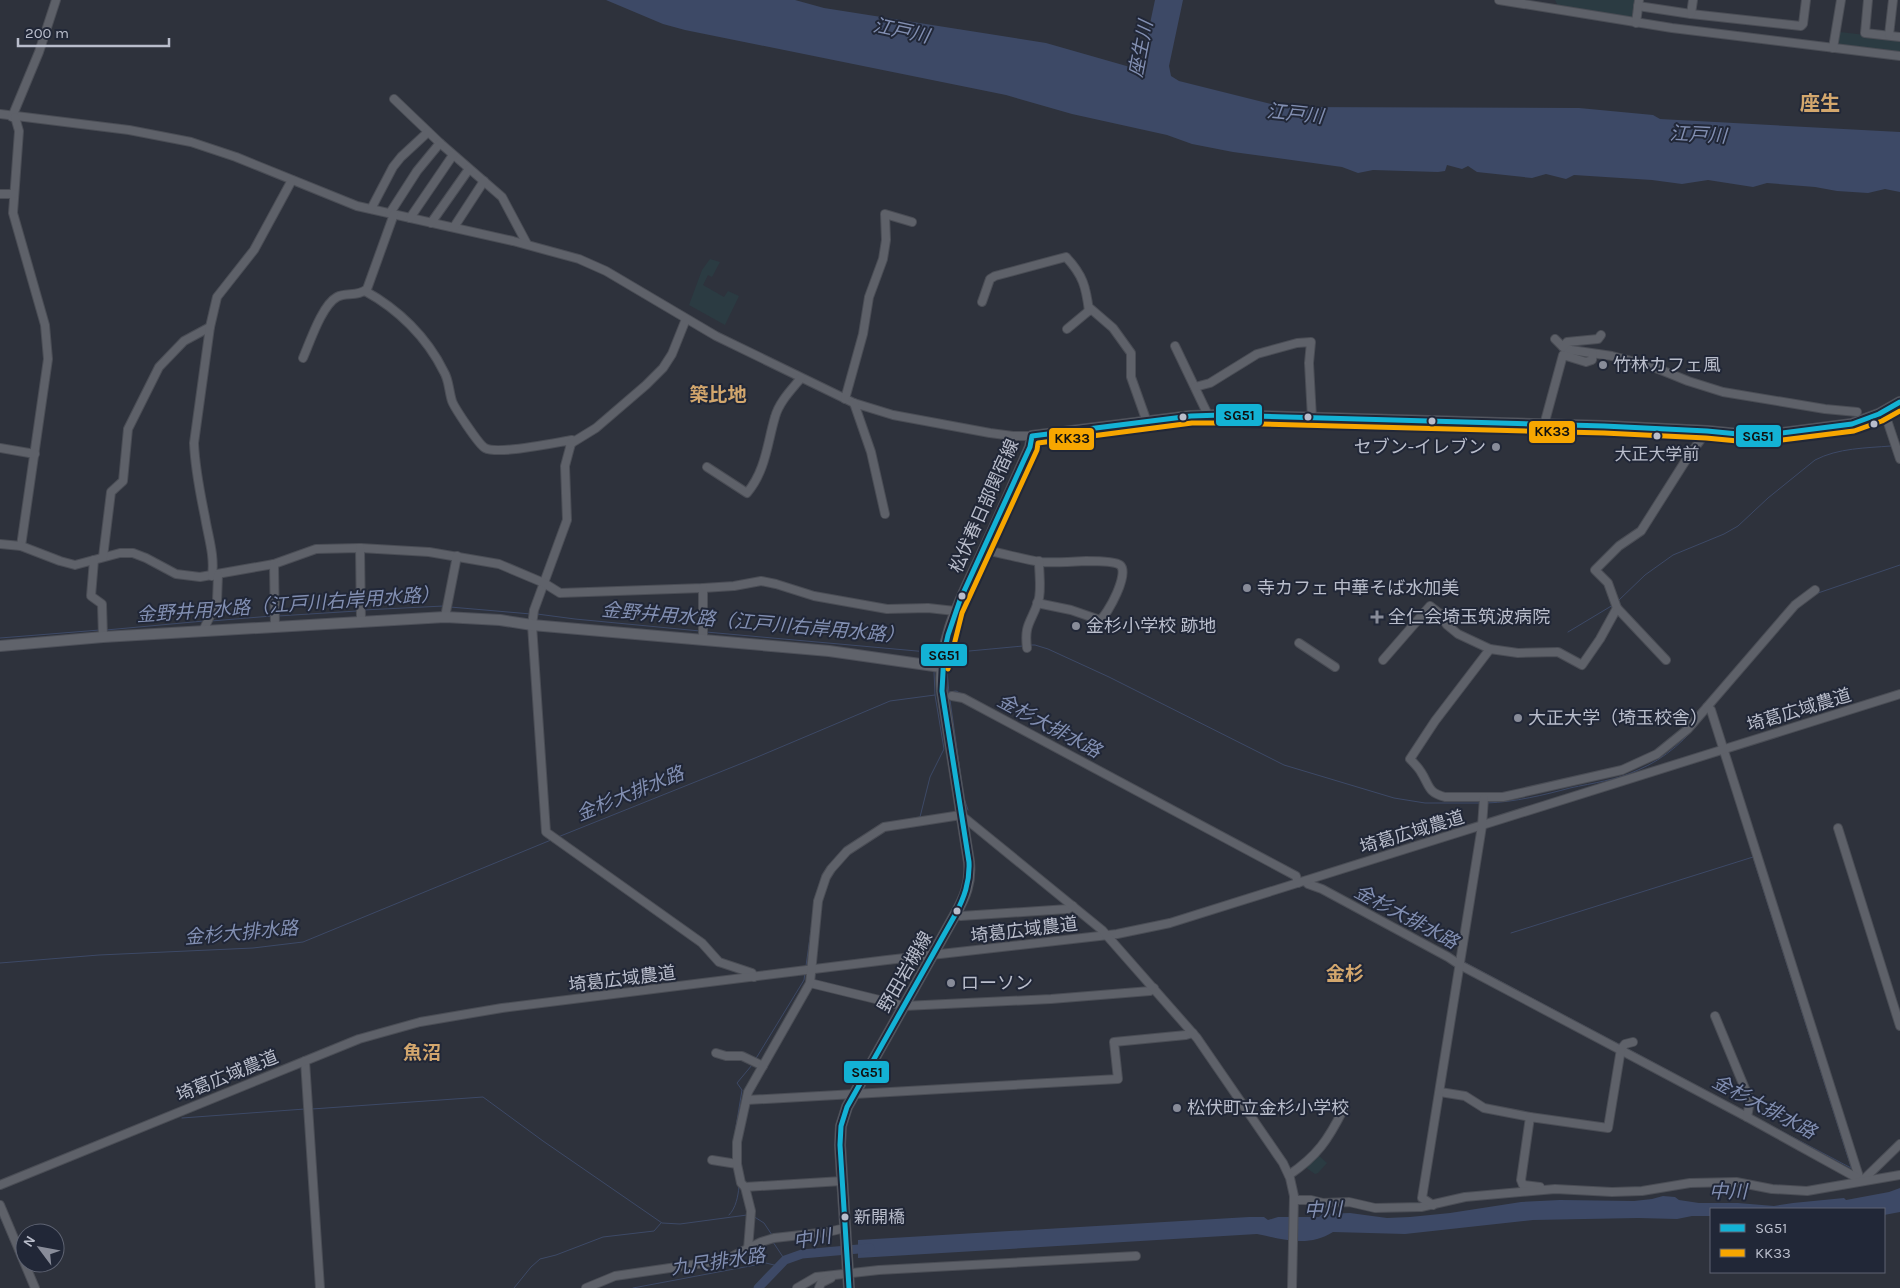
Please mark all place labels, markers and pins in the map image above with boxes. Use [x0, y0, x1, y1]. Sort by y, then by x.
place label: 竹林カフェ風 [1613, 354, 1721, 376]
marker: 竹林カフェ風 [1597, 359, 1609, 371]
unlabelled marker [1178, 412, 1188, 422]
unlabelled marker [1303, 412, 1313, 422]
unlabelled marker [1427, 416, 1437, 426]
unlabelled marker [1869, 419, 1879, 429]
marker: 大正大学前 [1652, 431, 1662, 441]
place label: セブン-イレブン [1354, 436, 1486, 458]
marker: セブン-イレブン [1490, 441, 1502, 453]
place label: 大正大学前 [1615, 444, 1700, 464]
place label: 寺カフェ 中華そば水加美 [1257, 577, 1459, 599]
marker: 寺カフェ 中華そば水加美 [1241, 582, 1253, 594]
unlabelled marker [957, 591, 967, 601]
place label: 全仁会埼玉筑波病院 [1388, 606, 1550, 628]
marker: 全仁会埼玉筑波病院 [1370, 610, 1384, 624]
place label: 金杉小学校 跡地 [1086, 615, 1216, 637]
marker: 金杉小学校 跡地 [1070, 620, 1082, 632]
place label: 大正大学（埼玉校舎） [1528, 707, 1708, 729]
marker: 大正大学（埼玉校舎） [1512, 712, 1524, 724]
unlabelled marker [952, 906, 962, 916]
place label: ローソン [961, 972, 1033, 994]
marker: ローソン [945, 977, 957, 989]
place label: 松伏町立金杉小学校 [1187, 1097, 1349, 1119]
marker: 松伏町立金杉小学校 [1171, 1102, 1183, 1114]
place label: 新開橋 [854, 1207, 905, 1227]
marker: 新開橋 [840, 1212, 850, 1222]

